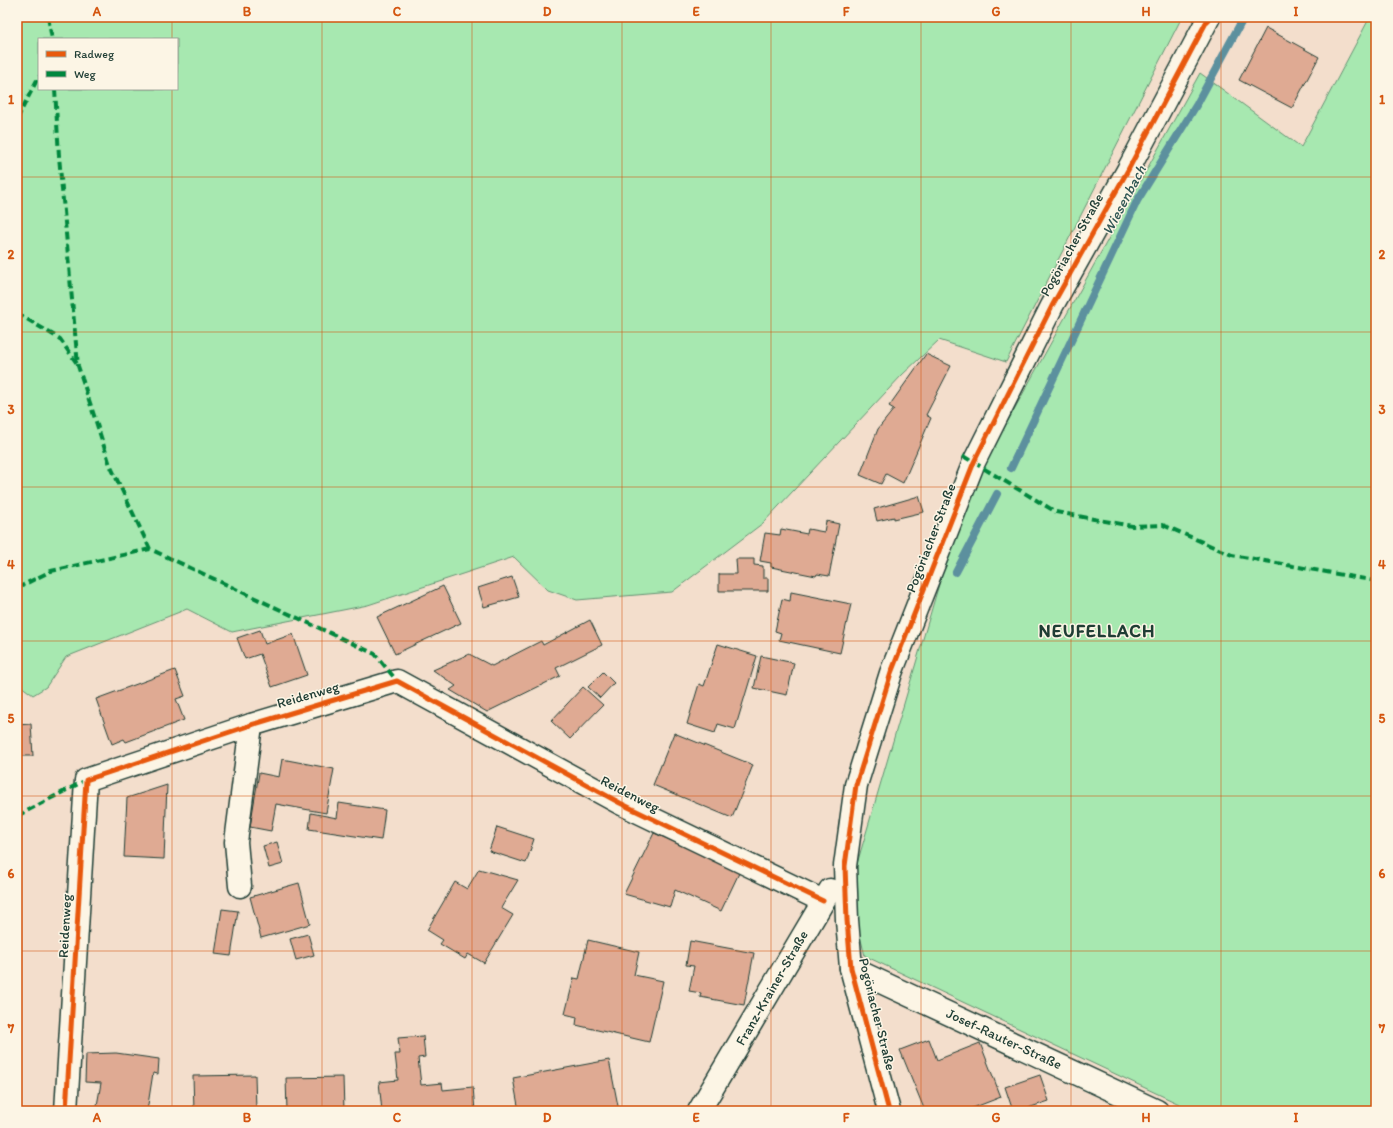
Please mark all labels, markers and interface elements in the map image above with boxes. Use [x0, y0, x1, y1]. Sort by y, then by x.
text: A [92, 4, 102, 19]
text: B [243, 4, 252, 19]
text: C [393, 4, 402, 19]
text: D [543, 4, 552, 19]
text: E [692, 4, 700, 19]
text: F [843, 4, 850, 19]
text: G [992, 4, 1001, 19]
text: H [1142, 4, 1151, 19]
text: I [1294, 4, 1299, 19]
legend [38, 38, 178, 90]
text: Radweg [74, 47, 115, 61]
text: Weg [74, 67, 97, 81]
text: 1 [8, 92, 14, 107]
text: 1 [1379, 92, 1385, 107]
water label: Wiesenbach [1098, 162, 1150, 238]
street label: Pogöriacher Straße [1037, 190, 1108, 300]
text: 2 [8, 247, 15, 262]
text: 2 [1379, 247, 1386, 262]
text: 3 [7, 402, 15, 417]
text: 3 [1378, 402, 1386, 417]
street label: Pogöriacher Straße [902, 481, 960, 595]
text: 4 [7, 557, 15, 572]
text: 4 [1378, 557, 1386, 572]
district label: NEUFELLACH [1039, 620, 1155, 642]
street label: Reidenweg [275, 678, 342, 712]
text: 5 [8, 711, 15, 726]
text: 5 [1379, 711, 1386, 726]
street label: Reidenweg [598, 772, 663, 816]
text: 6 [8, 866, 15, 881]
text: 6 [1379, 866, 1386, 881]
street label: Reidenweg [55, 893, 75, 958]
street label: Franz-Krainer-Straße [732, 927, 812, 1049]
street label: Pogöriacher Straße [855, 956, 899, 1072]
street label: Josef-Rauter-Straße [944, 1005, 1065, 1073]
text: 7 [7, 1021, 15, 1036]
text: 7 [1378, 1021, 1386, 1036]
text: A [92, 1110, 102, 1125]
text: B [243, 1110, 252, 1125]
text: C [393, 1110, 402, 1125]
text: D [543, 1110, 552, 1125]
text: E [692, 1110, 700, 1125]
text: F [843, 1110, 850, 1125]
text: G [992, 1110, 1001, 1125]
text: H [1142, 1110, 1151, 1125]
text: I [1294, 1110, 1299, 1125]

